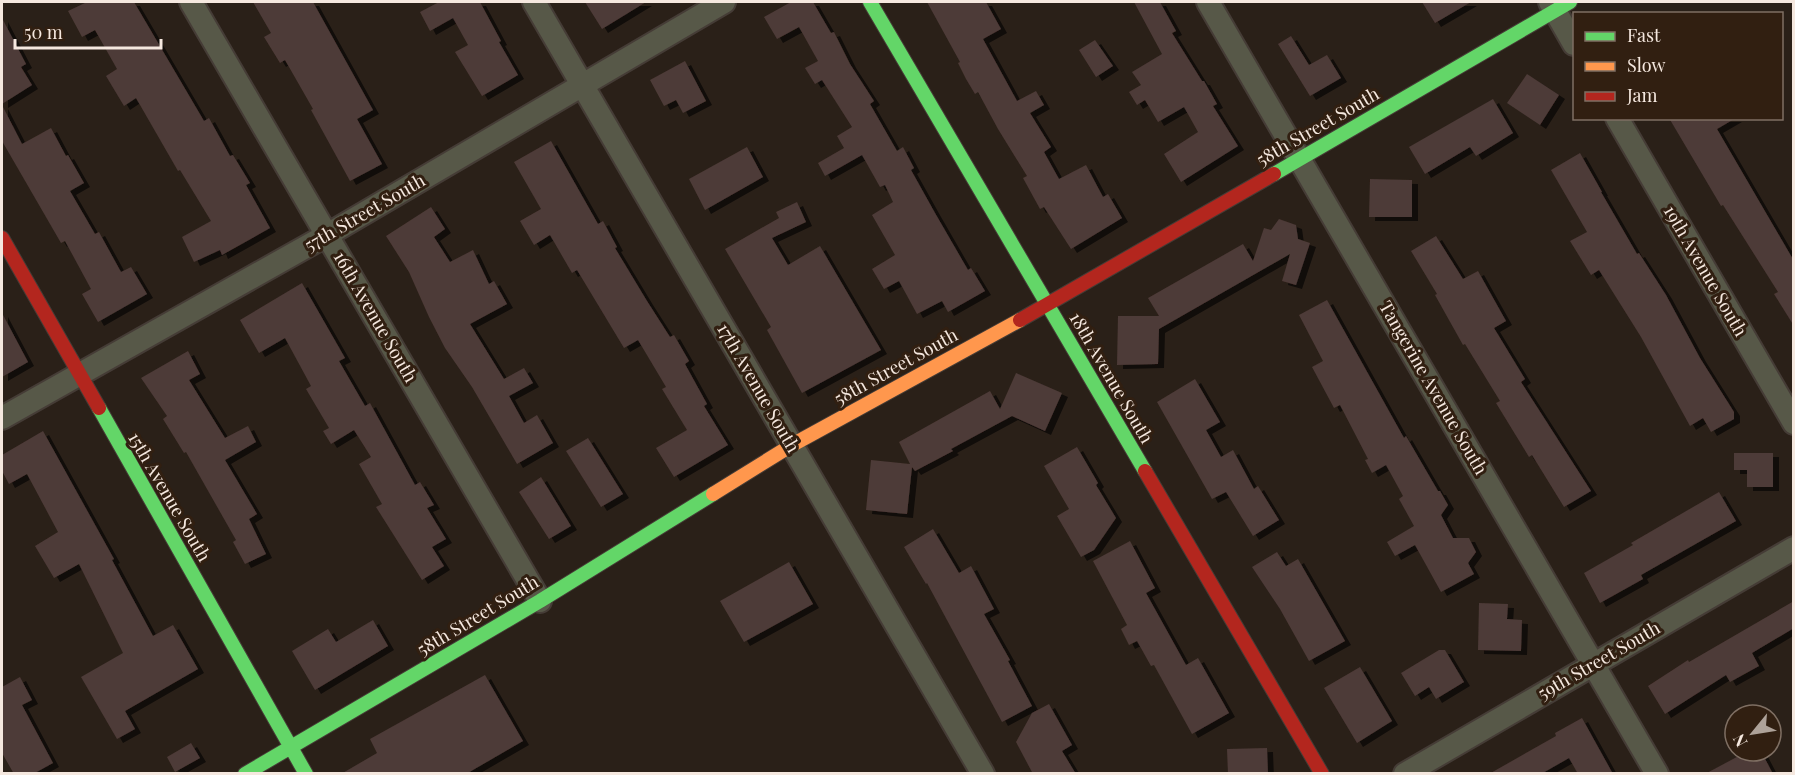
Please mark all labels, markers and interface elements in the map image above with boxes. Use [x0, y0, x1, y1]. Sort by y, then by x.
scale bar [15, 12, 160, 50]
legend [1573, 12, 1783, 120]
text: 50 m [24, 20, 63, 44]
text: Fast [1627, 23, 1661, 47]
text: Slow [1627, 53, 1665, 77]
street label: 58th Street South [1252, 81, 1384, 171]
text: Jam [1626, 83, 1657, 107]
street label: 57th Street South [300, 168, 430, 256]
street label: 19th Avenue South [1659, 201, 1753, 341]
street label: 16th Avenue South [329, 247, 423, 387]
street label: Tangerine Avenue South [1374, 296, 1494, 479]
street label: 18th Avenue South [1065, 308, 1159, 448]
street label: 17th Avenue South [712, 318, 806, 457]
street label: 58th Street South [829, 322, 962, 410]
street label: 15th Avenue South [123, 427, 217, 566]
street label: 58th Street South [412, 569, 543, 661]
street label: 59th Street South [1533, 615, 1664, 705]
north arrow [1723, 703, 1783, 763]
text: N [1727, 730, 1752, 751]

